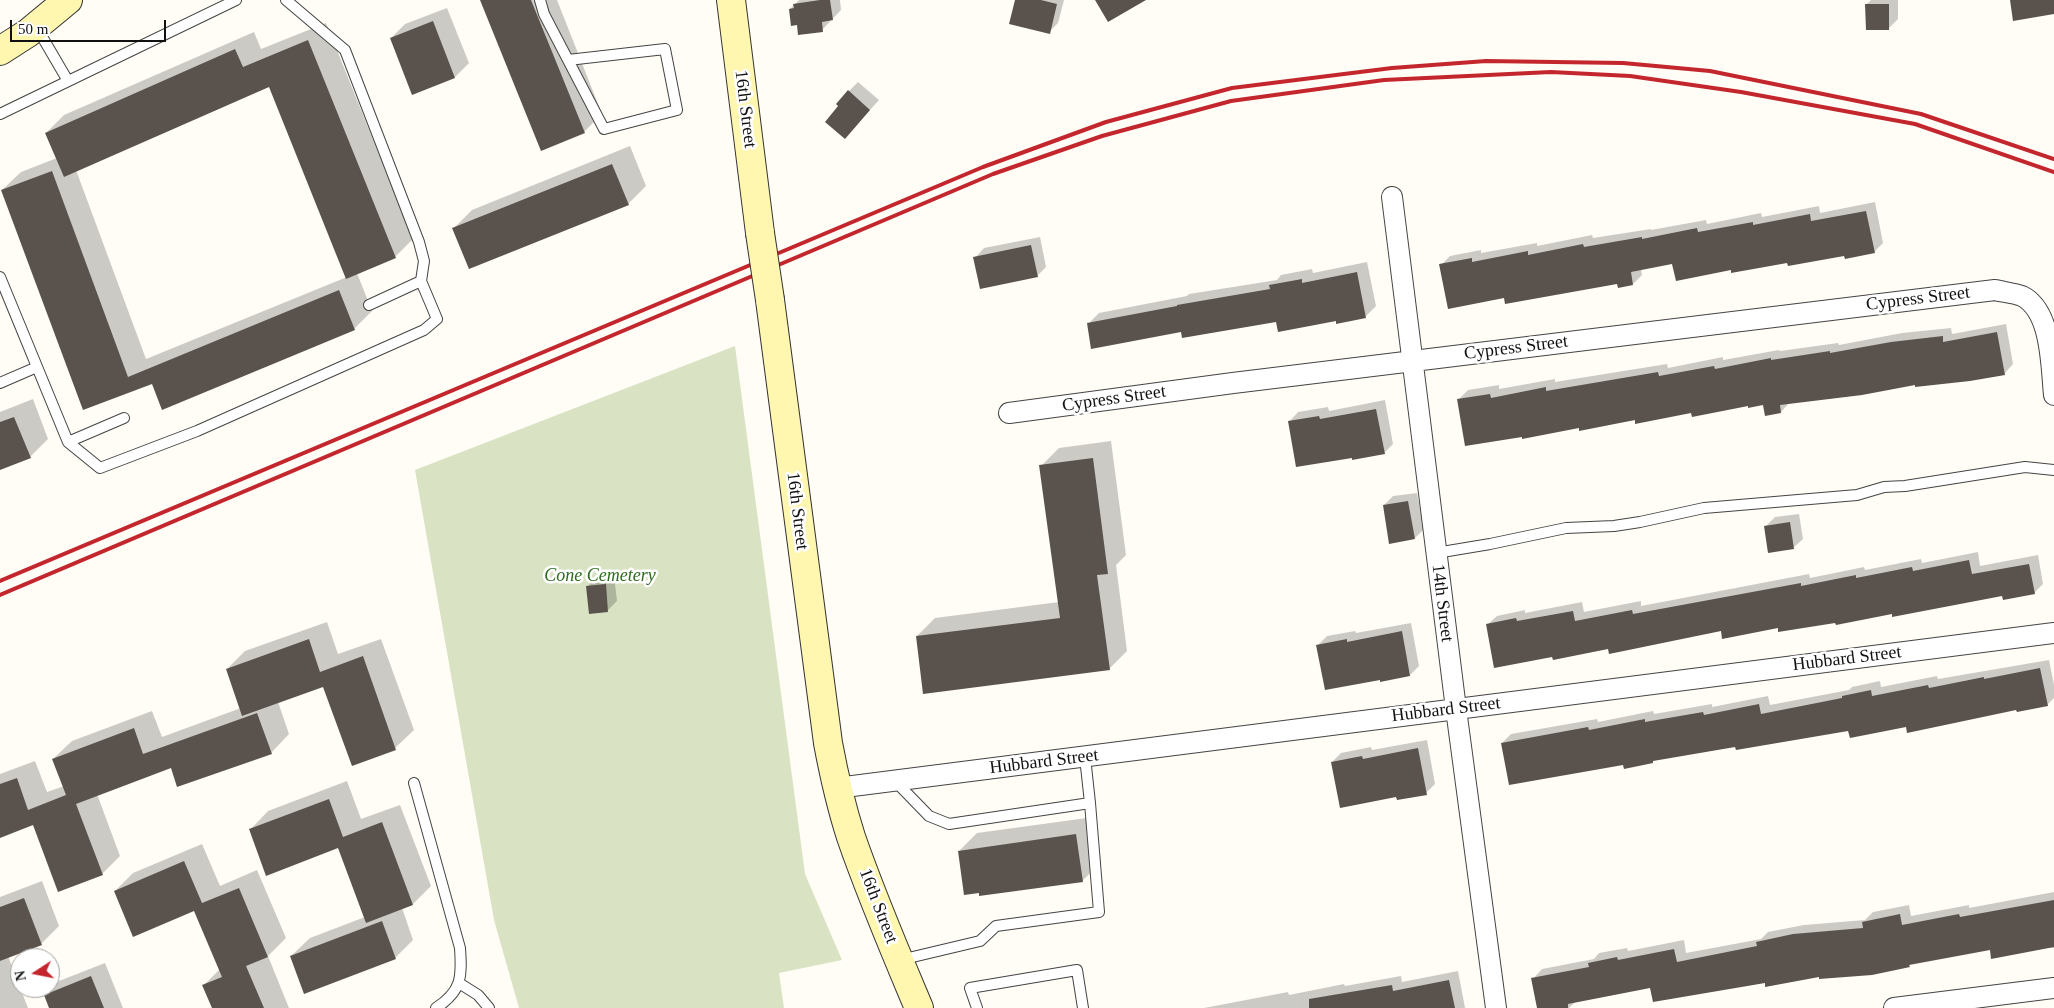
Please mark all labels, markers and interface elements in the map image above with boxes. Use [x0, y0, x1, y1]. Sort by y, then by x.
scale bar [12, 10, 169, 42]
text: 50 m [18, 21, 48, 37]
street label: 16th Street [729, 69, 761, 149]
street label: Cypress Street [1865, 282, 1971, 316]
street label: Cypress Street [1463, 331, 1569, 365]
street label: Cypress Street [1061, 381, 1167, 417]
street label: 16th Street [781, 471, 813, 551]
street label: 14th Street [1426, 563, 1458, 643]
park label: Cone Cemetery [544, 565, 656, 587]
street label: Hubbard Street [1791, 642, 1903, 676]
street label: Hubbard Street [1390, 693, 1502, 727]
street label: Hubbard Street [988, 745, 1100, 779]
street label: 16th Street [854, 865, 902, 947]
north arrow [10, 948, 60, 998]
text: N [12, 969, 29, 982]

